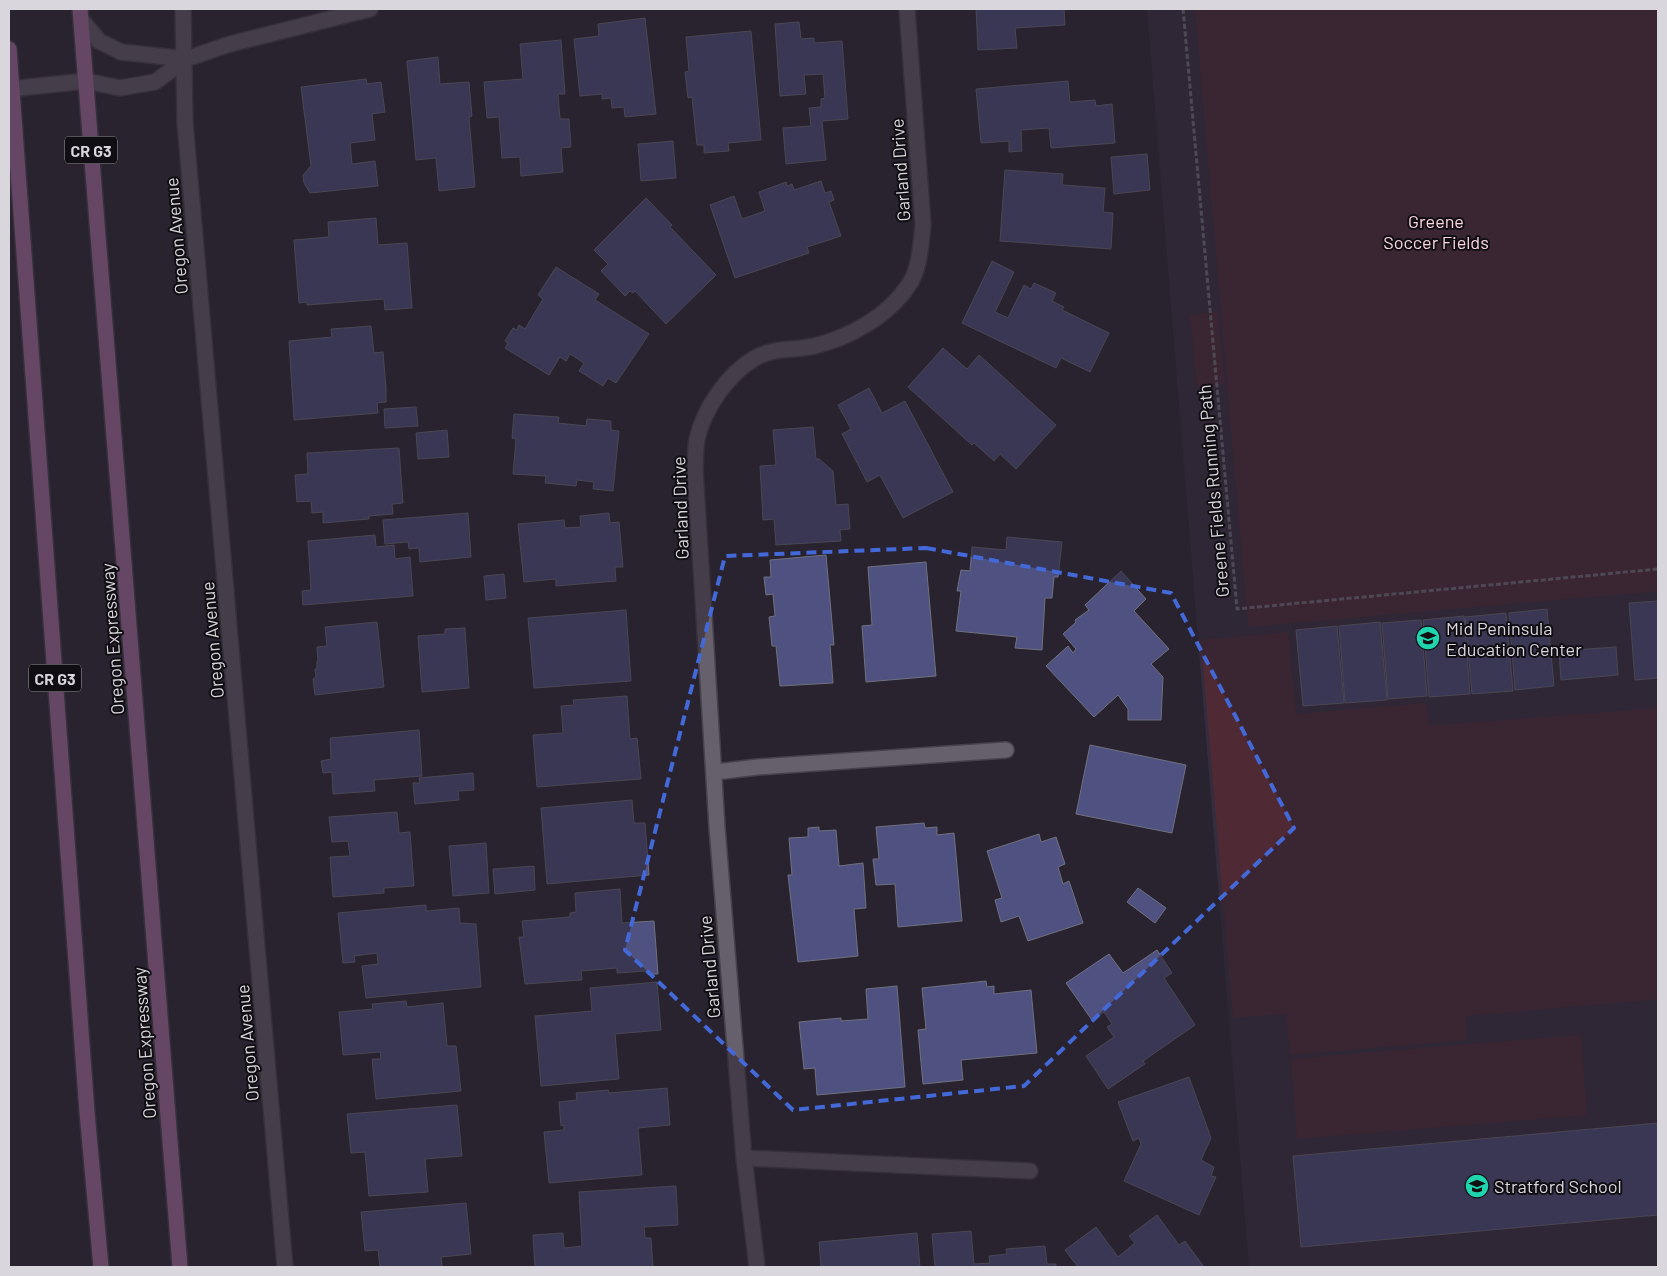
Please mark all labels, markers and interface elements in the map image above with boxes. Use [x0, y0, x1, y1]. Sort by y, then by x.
street label: Garland Drive [885, 118, 915, 222]
road number: CR G3 [65, 136, 117, 164]
street label: Oregon Avenue [160, 177, 192, 295]
park label: Greene Soccer Fields [1383, 210, 1489, 253]
street label: Greene Fields Running Path [1193, 384, 1233, 598]
street label: Garland Drive [667, 456, 693, 560]
street label: Oregon Expressway [96, 562, 128, 716]
street label: Oregon Avenue [196, 581, 228, 699]
place label: Mid Peninsula Education Center [1446, 617, 1582, 660]
school or university icon: Mid Peninsula Education Center [1415, 625, 1441, 651]
road number: CR G3 [29, 664, 81, 691]
street label: Garland Drive [694, 915, 724, 1019]
street label: Oregon Expressway [128, 966, 160, 1120]
street label: Oregon Avenue [231, 984, 263, 1102]
school or university icon: Stratford School [1464, 1173, 1490, 1199]
place label: Stratford School [1494, 1175, 1622, 1197]

